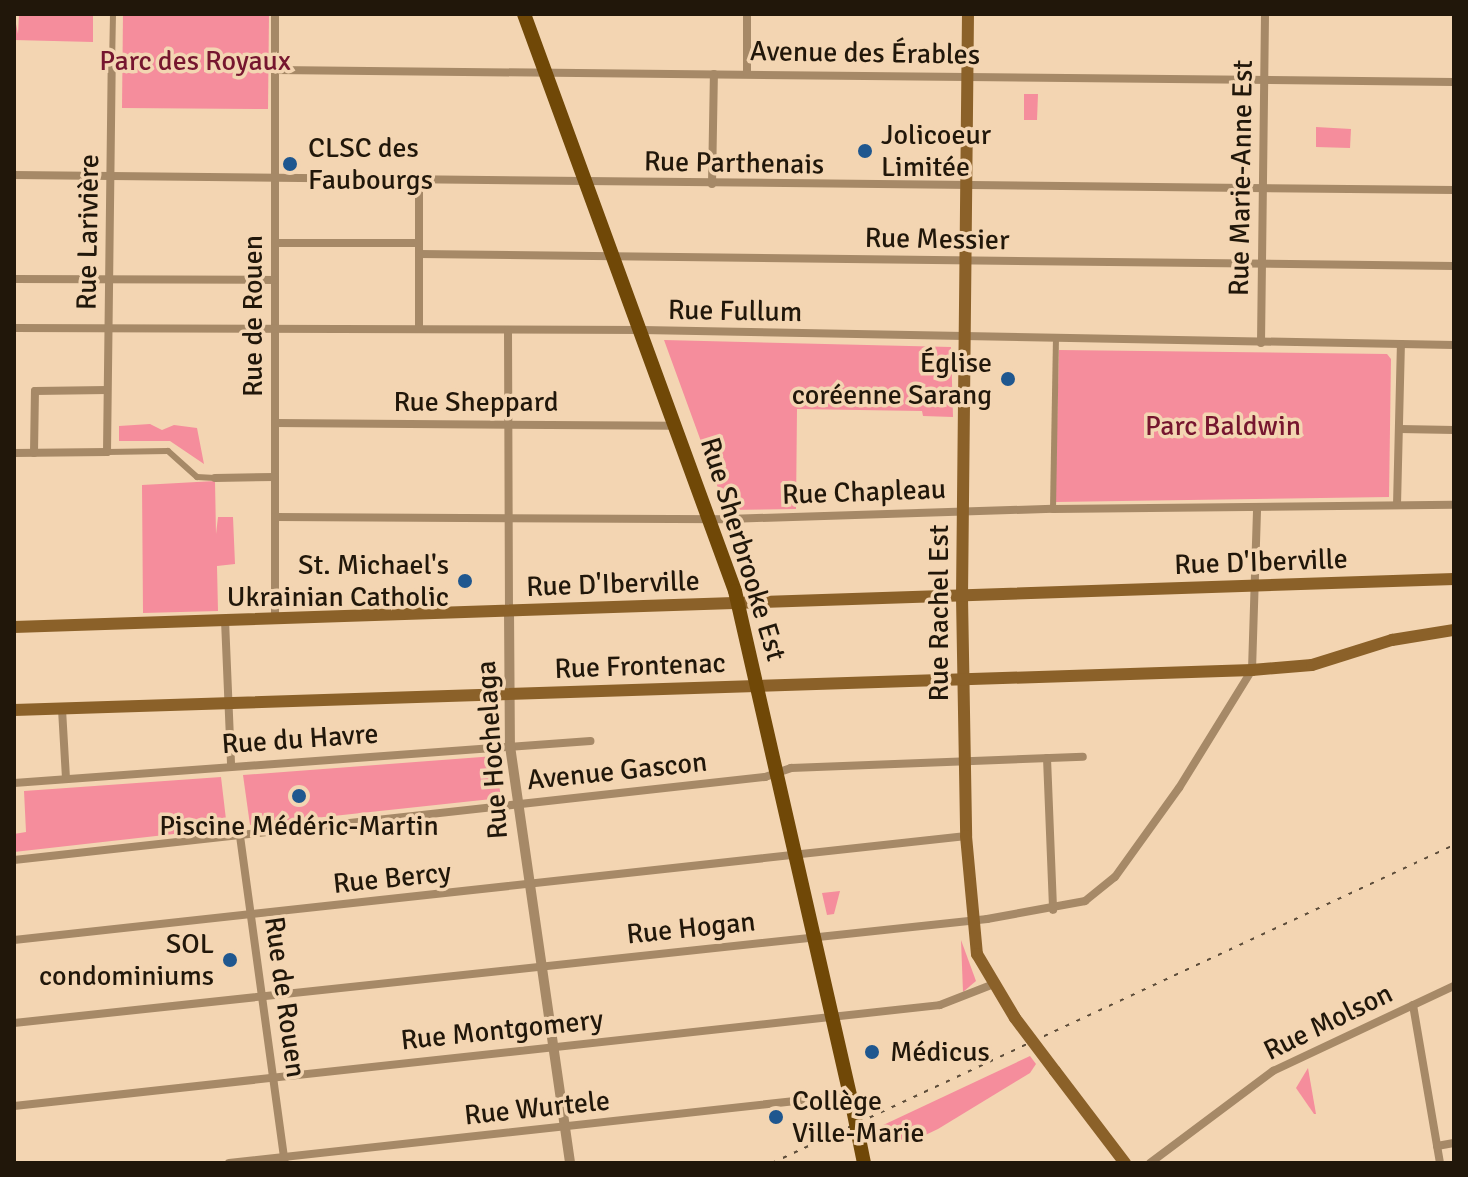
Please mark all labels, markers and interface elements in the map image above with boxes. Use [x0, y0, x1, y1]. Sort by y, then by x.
street label: Avenue des Érables [750, 34, 980, 72]
park label: Parc des Royaux [99, 44, 291, 78]
street label: Rue Marie-Anne Est [1222, 60, 1260, 296]
place label: Jolicoeur Limitée [881, 118, 991, 184]
place label: CLSC des Faubourgs [308, 131, 433, 197]
marker: Jolicoeur Limitée [856, 142, 874, 160]
street label: Rue Parthenais [644, 145, 824, 181]
marker: CLSC des Faubourgs [279, 153, 301, 175]
street label: Rue Larivière [70, 154, 106, 310]
street label: Rue Messier [864, 221, 1010, 257]
street label: Rue de Rouen [236, 235, 270, 397]
street label: Rue Fullum [668, 293, 802, 329]
place label: Église coréenne Sarang [792, 346, 992, 412]
marker: Église coréenne Sarang [999, 370, 1017, 388]
street label: Rue Sheppard [393, 385, 559, 419]
park label: Parc Baldwin [1145, 409, 1301, 443]
street label: Rue Sherbrooke Est [693, 433, 793, 665]
street label: Rue Chapleau [781, 472, 947, 512]
street label: Rue Rachel Est [922, 524, 956, 702]
street label: Rue D'Iberville [1174, 542, 1348, 582]
place label: St. Michael's Ukrainian Catholic [227, 548, 449, 614]
street label: Rue D'Iberville [526, 564, 700, 604]
marker: St. Michael's Ukrainian Catholic [456, 572, 474, 590]
street label: Rue Frontenac [554, 646, 726, 686]
street label: Rue Hochelaga [469, 660, 515, 840]
street label: Rue du Havre [220, 717, 380, 761]
street label: Avenue Gascon [525, 745, 709, 797]
marker: Piscine Médéric-Martin [290, 787, 308, 805]
place label: Piscine Médéric-Martin [159, 809, 439, 843]
street label: Rue Bercy [331, 855, 453, 901]
street label: Rue Hogan [625, 905, 757, 951]
street label: Rue de Rouen [257, 914, 313, 1080]
place label: SOL condominiums [39, 927, 214, 993]
marker: SOL condominiums [221, 951, 239, 969]
street label: Rue Molson [1258, 976, 1398, 1068]
street label: Rue Montgomery [399, 1003, 605, 1057]
place label: Médicus [890, 1035, 990, 1069]
marker: Médicus [861, 1041, 883, 1063]
street label: Rue Wurtele [463, 1084, 611, 1132]
place label: Collège Ville-Marie [792, 1084, 925, 1150]
marker: Collège Ville-Marie [767, 1108, 785, 1126]

